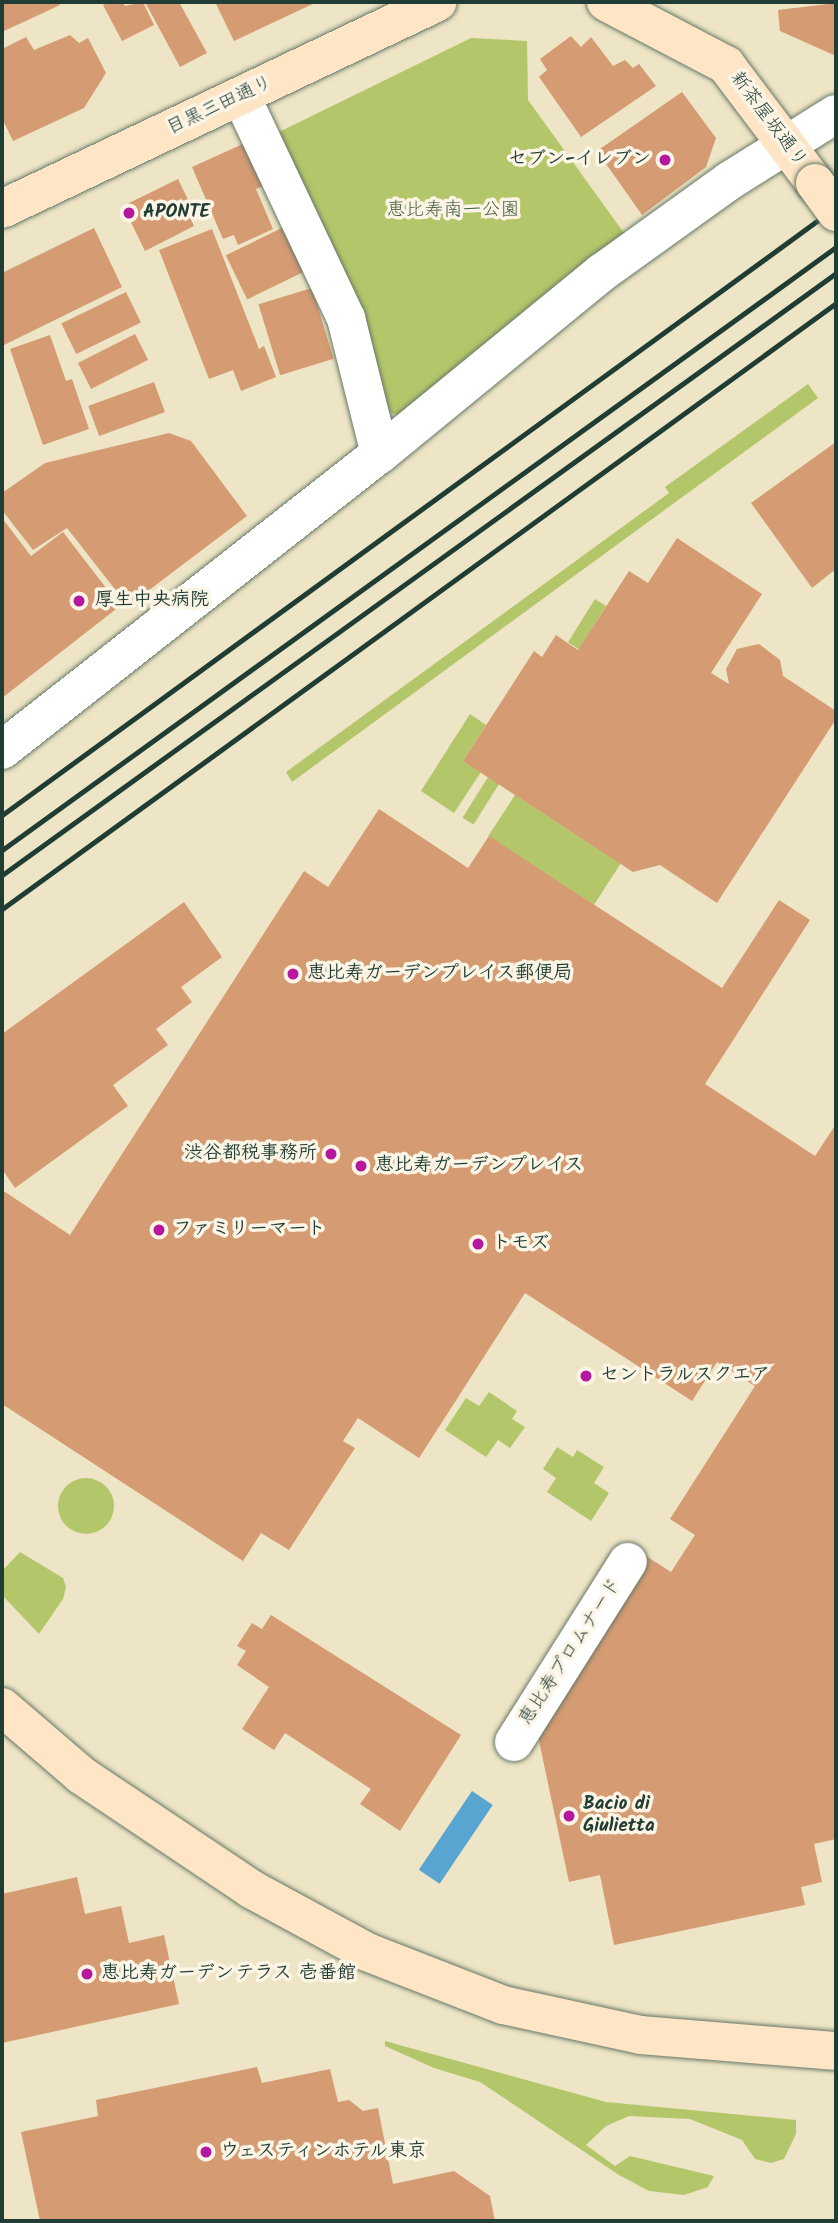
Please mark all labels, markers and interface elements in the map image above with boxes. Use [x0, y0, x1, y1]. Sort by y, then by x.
street label: 新茶屋坂通り [725, 68, 811, 172]
street label: 目黒三田通り [164, 72, 276, 140]
place label: セブン-イレブン [508, 149, 651, 171]
marker: セブン-イレブン [657, 152, 673, 168]
park label: 恵比寿南一公園 [387, 200, 519, 222]
place label: APONTE [143, 202, 210, 224]
marker: APONTE [121, 205, 137, 221]
place label: 厚生中央病院 [95, 590, 209, 612]
marker: 厚生中央病院 [69, 591, 89, 611]
place label: 恵比寿ガーデンプレイス郵便局 [307, 963, 573, 985]
marker: 恵比寿ガーデンプレイス郵便局 [285, 966, 301, 982]
place label: 渋谷都税事務所 [184, 1143, 317, 1165]
marker: 渋谷都税事務所 [323, 1146, 339, 1162]
place label: 恵比寿ガーデンプレイス [375, 1155, 584, 1177]
marker: 恵比寿ガーデンプレイス [353, 1158, 369, 1174]
place label: ファミリーマート [173, 1219, 325, 1241]
marker: ファミリーマート [151, 1222, 167, 1238]
place label: トモズ [492, 1233, 549, 1255]
marker: トモズ [470, 1236, 486, 1252]
place label: セントラルスクエア [600, 1365, 771, 1387]
marker: セントラルスクエア [578, 1368, 594, 1384]
street label: 恵比寿プロムナード [515, 1574, 627, 1730]
place label: Bacio di Giulietta [583, 1794, 655, 1838]
marker: Bacio di Giulietta [561, 1808, 577, 1824]
place label: 恵比寿ガーデンテラス 壱番館 [101, 1963, 355, 1985]
marker: 恵比寿ガーデンテラス 壱番館 [79, 1966, 95, 1982]
place label: ウェスティンホテル東京 [220, 2141, 429, 2163]
marker: ウェスティンホテル東京 [198, 2144, 214, 2160]

